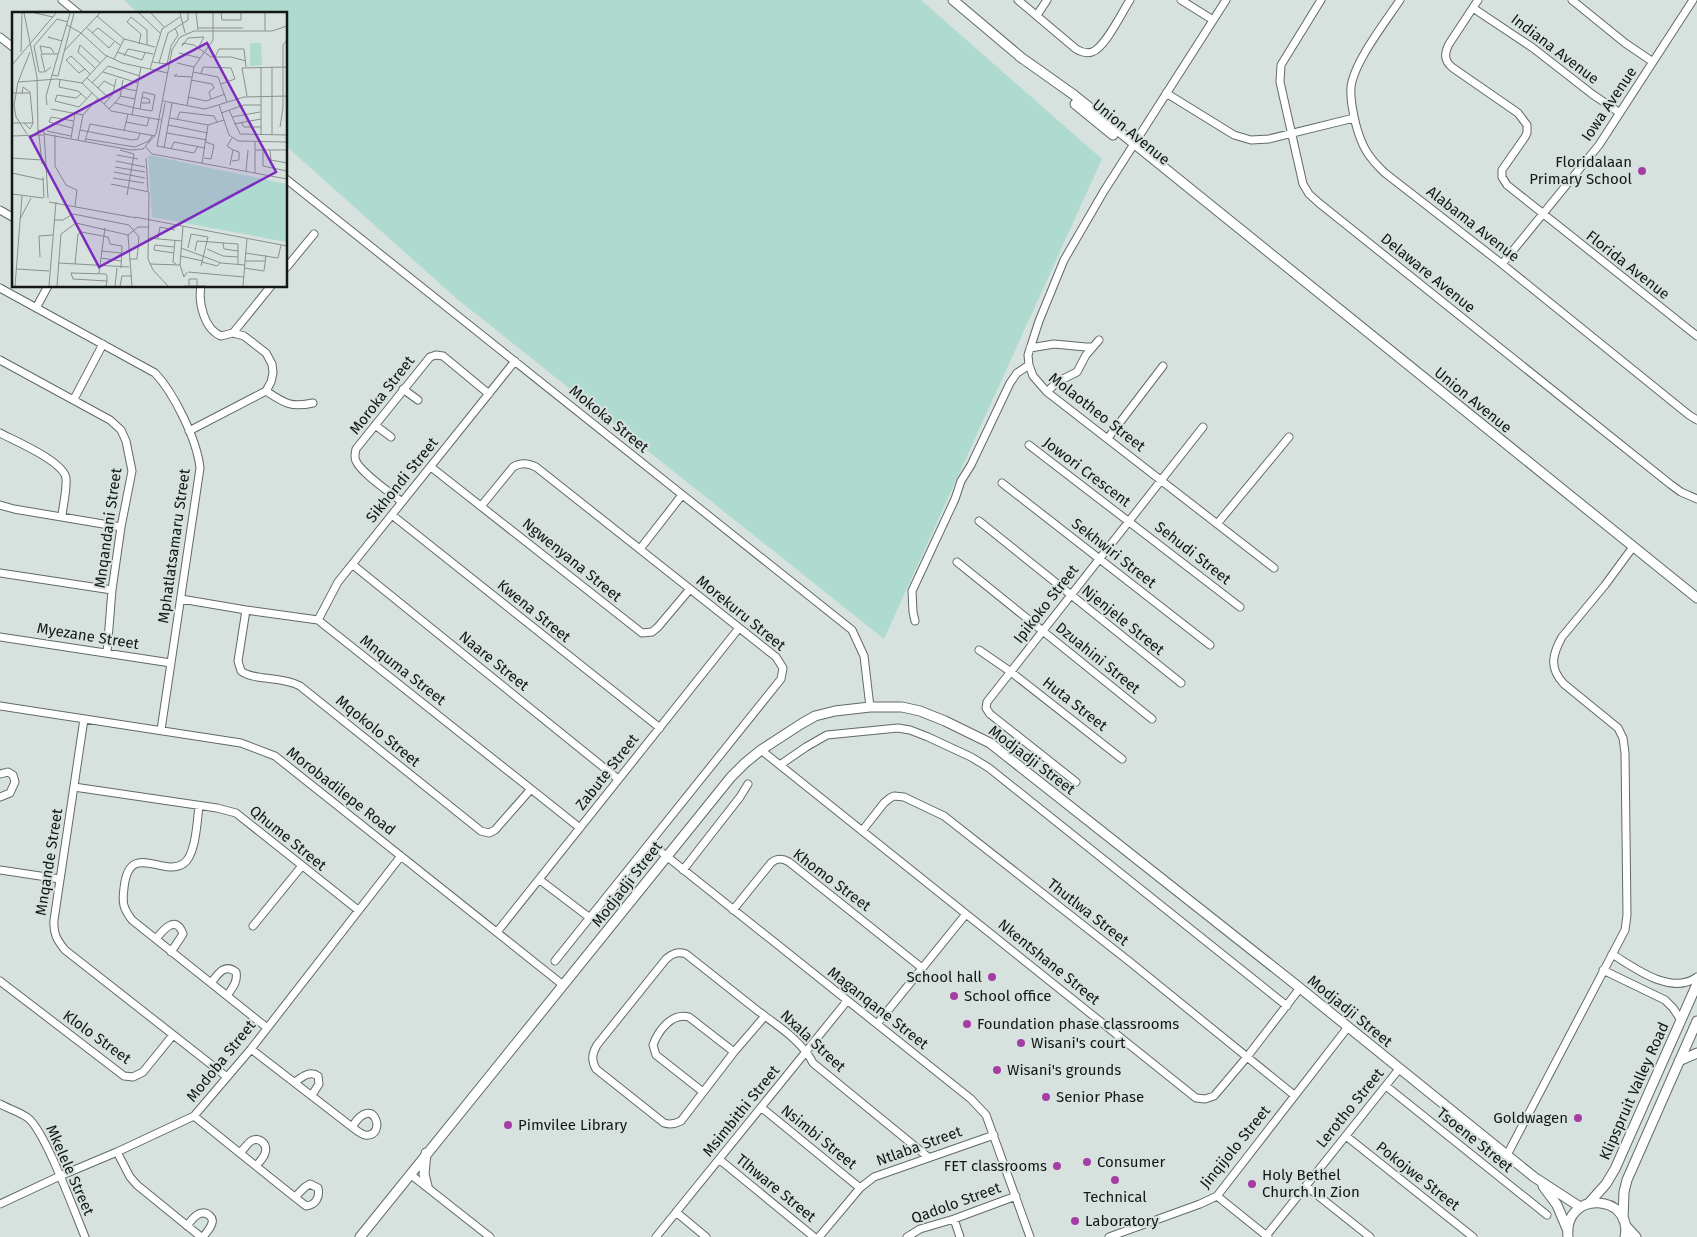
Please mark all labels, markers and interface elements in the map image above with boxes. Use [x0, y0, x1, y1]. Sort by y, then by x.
street label: Indiana Avenue [1508, 10, 1602, 88]
inset map [12, 12, 288, 288]
street label: Iowa Avenue [1578, 63, 1640, 145]
street label: Union Avenue [1089, 95, 1173, 169]
place label: Floridalaan Primary School [1529, 153, 1633, 188]
marker: Floridalaan Primary School [1636, 165, 1648, 177]
street label: Alabama Avenue [1423, 182, 1523, 266]
street label: Florida Avenue [1583, 227, 1673, 303]
street label: Delaware Avenue [1377, 229, 1479, 317]
street label: Moroka Street [346, 352, 419, 438]
street label: Union Avenue [1431, 363, 1515, 437]
street label: Molaotheo Street [1045, 369, 1149, 456]
street label: Mokoka Street [566, 381, 653, 457]
street label: Sikhondi Street [362, 433, 442, 526]
street label: Jowori Crescent [1040, 433, 1135, 511]
street label: Mnqandani Street [91, 466, 125, 589]
street label: Mphatlatsamaru Street [154, 467, 194, 624]
street label: Ngwenyana Street [519, 514, 626, 606]
street label: Sekhwiri Street [1068, 514, 1160, 592]
street label: Sehudi Street [1151, 518, 1235, 589]
street label: Ipikoko Street [1010, 561, 1083, 647]
street label: Morekuru Street [693, 572, 790, 655]
street label: Kwena Street [494, 576, 575, 646]
street label: Njenjele Street [1078, 581, 1168, 659]
street label: Dzuahini Street [1052, 618, 1144, 698]
street label: Myezane Street [36, 619, 141, 653]
street label: Naare Street [455, 627, 533, 695]
street label: Mnquma Street [357, 631, 450, 709]
street label: Huta Street [1039, 673, 1111, 735]
street label: Mqokolo Street [332, 691, 424, 771]
street label: Modjadji Street [985, 722, 1079, 799]
street label: Zabute Street [572, 730, 643, 814]
street label: Morobadilepe Road [283, 743, 399, 839]
street label: Qhume Street [246, 802, 330, 875]
street label: Mnqande Street [32, 807, 66, 917]
street label: Modjadji Street [588, 837, 666, 930]
street label: Khomo Street [790, 845, 875, 915]
street label: Thutlwa Street [1044, 875, 1133, 950]
street label: Nkentshane Street [994, 915, 1104, 1009]
street label: Maganqane Street [824, 963, 932, 1053]
place label: School hall [906, 968, 983, 986]
marker: School hall [986, 971, 998, 983]
street label: Modjadji Street [1304, 971, 1396, 1051]
place label: School office [964, 987, 1051, 1005]
marker: School office [948, 990, 960, 1002]
street label: Klolo Street [59, 1006, 135, 1068]
street label: Nxala Street [777, 1006, 850, 1076]
place label: Foundation phase classrooms [977, 1015, 1179, 1033]
street label: Modoba Street [183, 1016, 260, 1105]
marker: Foundation phase classrooms [961, 1018, 973, 1030]
street label: Klipspruit Valley Road [1595, 1019, 1673, 1163]
place label: Wisani's court [1031, 1034, 1126, 1052]
marker: Wisani's court [1015, 1037, 1027, 1049]
street label: Msimbithi Street [699, 1061, 784, 1160]
place label: Wisani's grounds [1007, 1061, 1121, 1079]
marker: Wisani's grounds [991, 1064, 1003, 1076]
street label: Lerotho Street [1312, 1064, 1388, 1151]
place label: Senior Phase [1056, 1088, 1144, 1106]
marker: Senior Phase [1040, 1091, 1052, 1103]
street label: Nsimbi Street [778, 1101, 861, 1173]
street label: Jinqijolo Street [1196, 1101, 1274, 1192]
street label: Tsoene Street [1433, 1104, 1517, 1176]
place label: Goldwagen [1493, 1109, 1568, 1127]
marker: Goldwagen [1572, 1112, 1584, 1124]
place label: Pimvilee Library [518, 1116, 628, 1134]
marker: Pimvilee Library [502, 1119, 514, 1131]
street label: Mkelele Street [42, 1122, 98, 1219]
street label: Ntlaba Street [874, 1122, 965, 1170]
street label: Pokojwe Street [1373, 1138, 1464, 1215]
street label: Tlhware Street [732, 1150, 820, 1226]
place label: Consumer [1097, 1153, 1165, 1171]
marker: Consumer [1081, 1156, 1093, 1168]
place label: FET classrooms [944, 1157, 1047, 1175]
marker: FET classrooms [1051, 1160, 1063, 1172]
place label: Holy Bethel Church In Zion [1262, 1166, 1360, 1201]
marker: Technical [1109, 1174, 1121, 1186]
street label: Qadolo Street [909, 1178, 1004, 1228]
marker: Holy Bethel Church In Zion [1246, 1178, 1258, 1190]
place label: Technical [1083, 1188, 1147, 1206]
place label: Laboratory [1085, 1212, 1159, 1230]
marker: Laboratory [1069, 1215, 1081, 1227]

